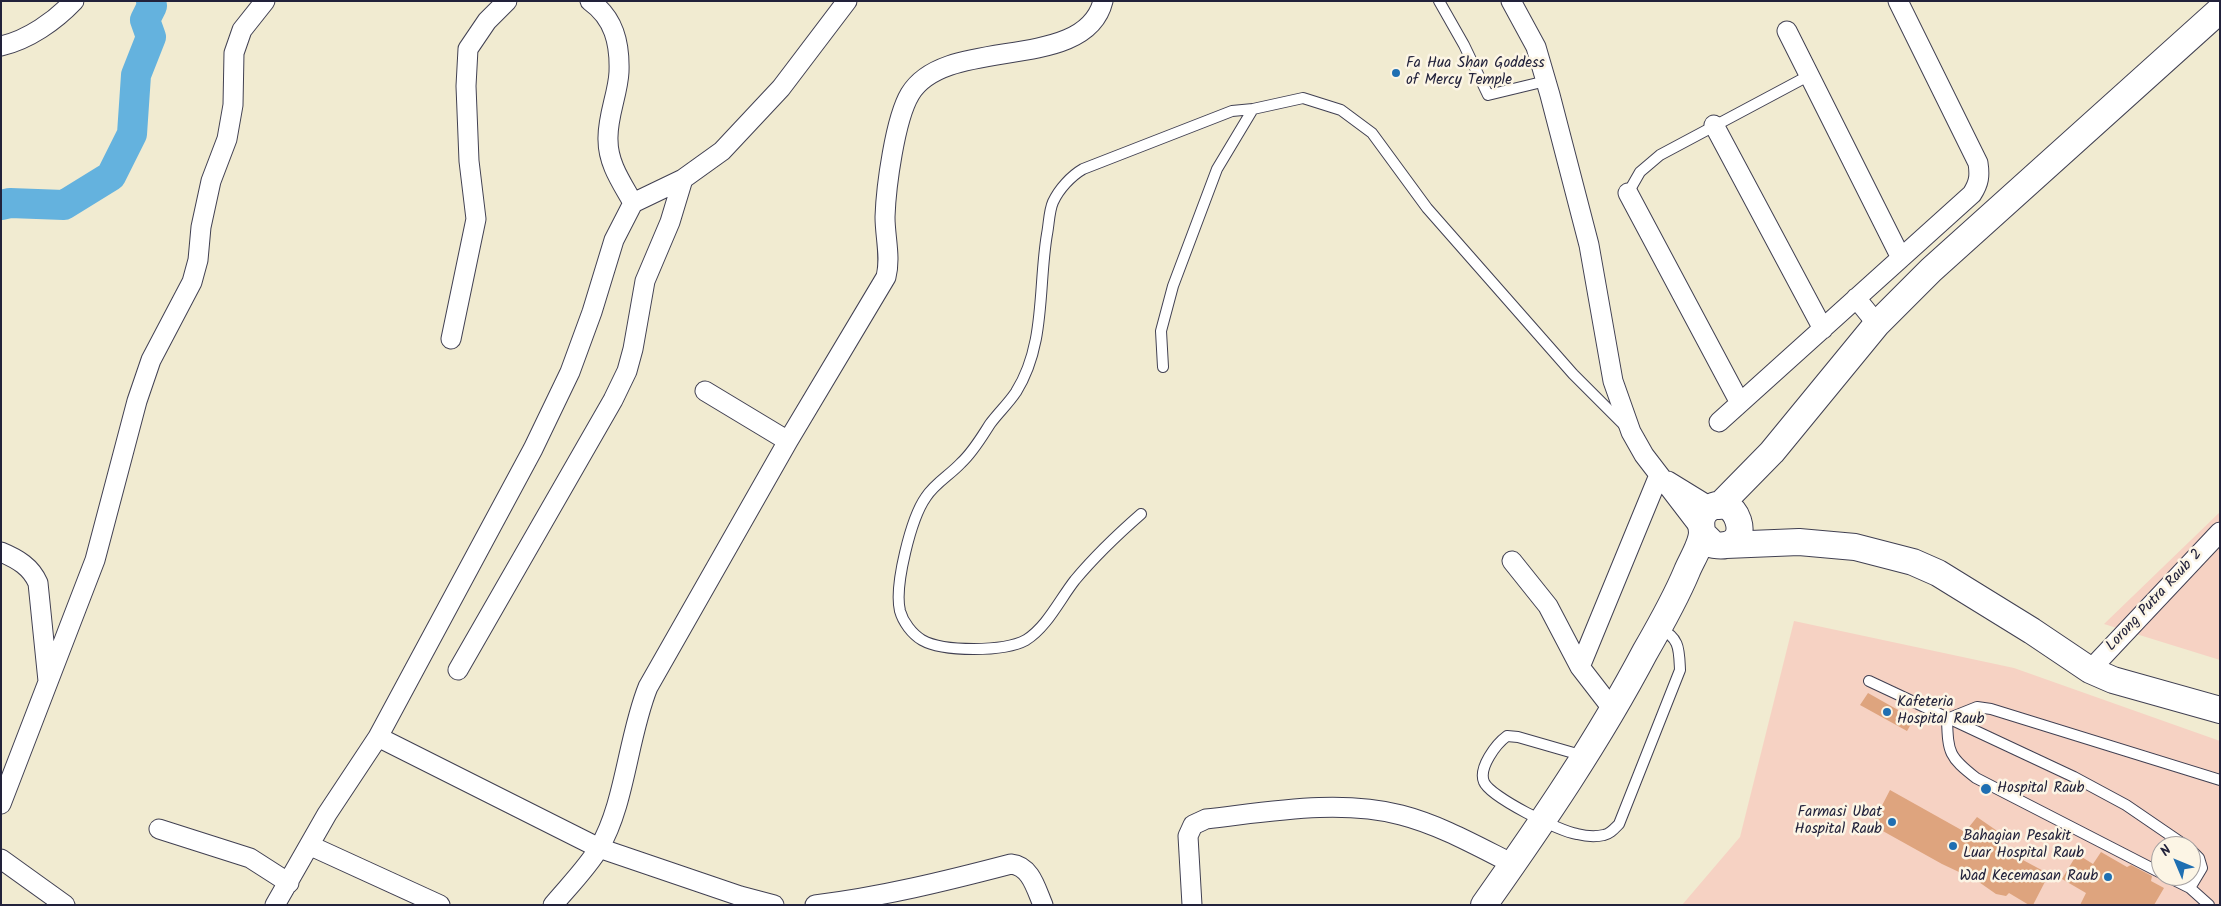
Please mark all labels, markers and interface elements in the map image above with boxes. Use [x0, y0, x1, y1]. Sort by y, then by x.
place label: Fa Hua Shan Goddess of Mercy Temple [1406, 55, 1545, 90]
marker: Fa Hua Shan Goddess of Mercy Temple [1390, 67, 1402, 79]
street label: Lorong Putra Raub 2 [2103, 546, 2207, 656]
place label: Kafeteria Hospital Raub [1897, 694, 1984, 729]
marker: Kafeteria Hospital Raub [1881, 706, 1893, 718]
place label: Hospital Raub [1997, 780, 2084, 798]
marker: Hospital Raub [1979, 782, 1993, 796]
place label: Farmasi Ubat Hospital Raub [1795, 804, 1882, 839]
marker: Farmasi Ubat Hospital Raub [1886, 816, 1898, 828]
place label: Bahagian Pesakit Luar Hospital Raub [1963, 828, 2084, 863]
north arrow [2151, 836, 2201, 886]
marker: Bahagian Pesakit Luar Hospital Raub [1947, 840, 1959, 852]
text: N [2155, 840, 2177, 862]
place label: Wad Kecemasan Raub [1959, 868, 2098, 886]
marker: Wad Kecemasan Raub [2102, 871, 2114, 883]

